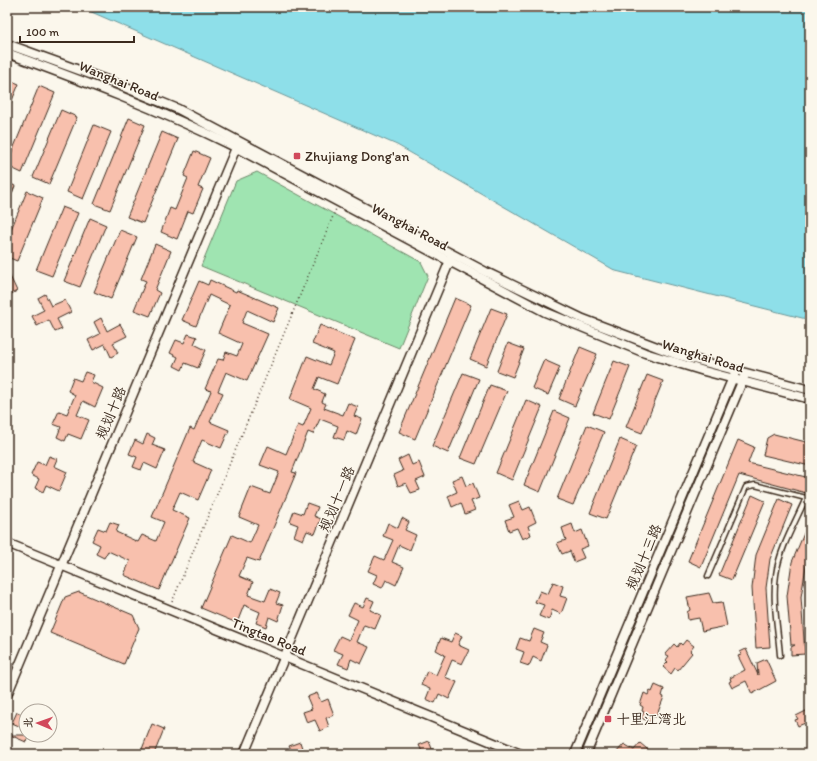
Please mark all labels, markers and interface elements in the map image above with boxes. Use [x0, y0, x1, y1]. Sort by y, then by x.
scale bar [20, 18, 134, 44]
text: 100 m [26, 25, 59, 39]
street label: Wanghai Road [76, 57, 162, 105]
place label: Zhujiang Dong'an [305, 148, 409, 165]
marker: Zhujiang Dong'an [292, 151, 302, 161]
street label: Wanghai Road [368, 200, 452, 255]
street label: Wanghai Road [660, 335, 746, 377]
street label: 规划十路 [92, 384, 130, 442]
street label: 规划十一路 [316, 463, 358, 535]
street label: 规划十三路 [623, 521, 665, 593]
street label: Tingtao Road [229, 614, 309, 660]
north arrow [18, 703, 58, 743]
place label: 十里江湾北 [616, 711, 686, 728]
marker: 十里江湾北 [603, 714, 613, 724]
text: 北 [22, 717, 35, 728]

